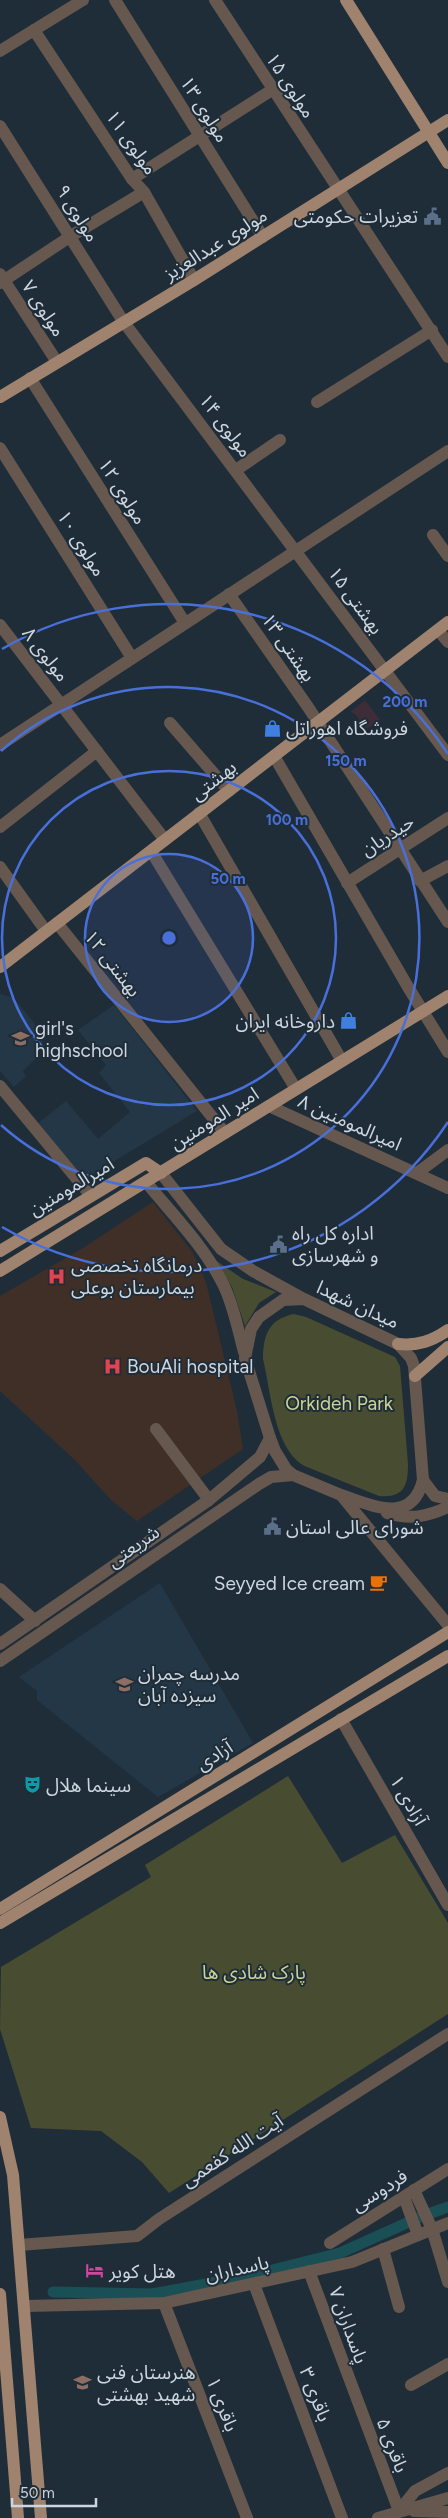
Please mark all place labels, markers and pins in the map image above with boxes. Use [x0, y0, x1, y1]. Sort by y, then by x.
place label: تعزیرات حکومتی [294, 205, 418, 228]
public building icon: تعزیرات حکومتی [422, 206, 442, 226]
place label: فروشگاه اهوراتل [286, 717, 408, 740]
shop icon: فروشگاه اهوراتل [262, 718, 282, 738]
centre of rings [160, 929, 178, 947]
place label: داروخانه ایران [235, 1010, 335, 1033]
shop icon: داروخانه ایران [339, 1011, 359, 1031]
place label: girl's highschool [35, 1017, 128, 1062]
school or university icon: girl's highschool [11, 1029, 31, 1049]
place label: اداره کل راه و شهرسازی [292, 1222, 379, 1267]
public building icon: اداره کل راه و شهرسازی [268, 1234, 288, 1254]
place label: درمانگاه تخصصی بیمارستان بوعلی [71, 1254, 202, 1299]
hospital icon: درمانگاه تخصصی بیمارستان بوعلی [47, 1266, 67, 1286]
place label: BouAli hospital [127, 1355, 254, 1378]
hospital icon: BouAli hospital [103, 1356, 123, 1376]
place label: شورای عالی استان [286, 1516, 424, 1539]
public building icon: شورای عالی استان [262, 1517, 282, 1537]
place label: Seyyed Ice cream [214, 1572, 365, 1595]
cafe icon: Seyyed Ice cream [369, 1573, 389, 1593]
place label: مدرسه چمران سیزده آبان [138, 1662, 240, 1707]
school or university icon: مدرسه چمران سیزده آبان [114, 1674, 134, 1694]
place label: سینما هلال [46, 1774, 131, 1797]
theatre icon: سینما هلال [22, 1775, 42, 1795]
place label: هتل کویر [108, 2260, 176, 2283]
hotel icon: هتل کویر [85, 2261, 105, 2281]
place label: هنرستان فنی شهید بهشتی [97, 2361, 196, 2406]
school or university icon: هنرستان فنی شهید بهشتی [73, 2373, 93, 2393]

